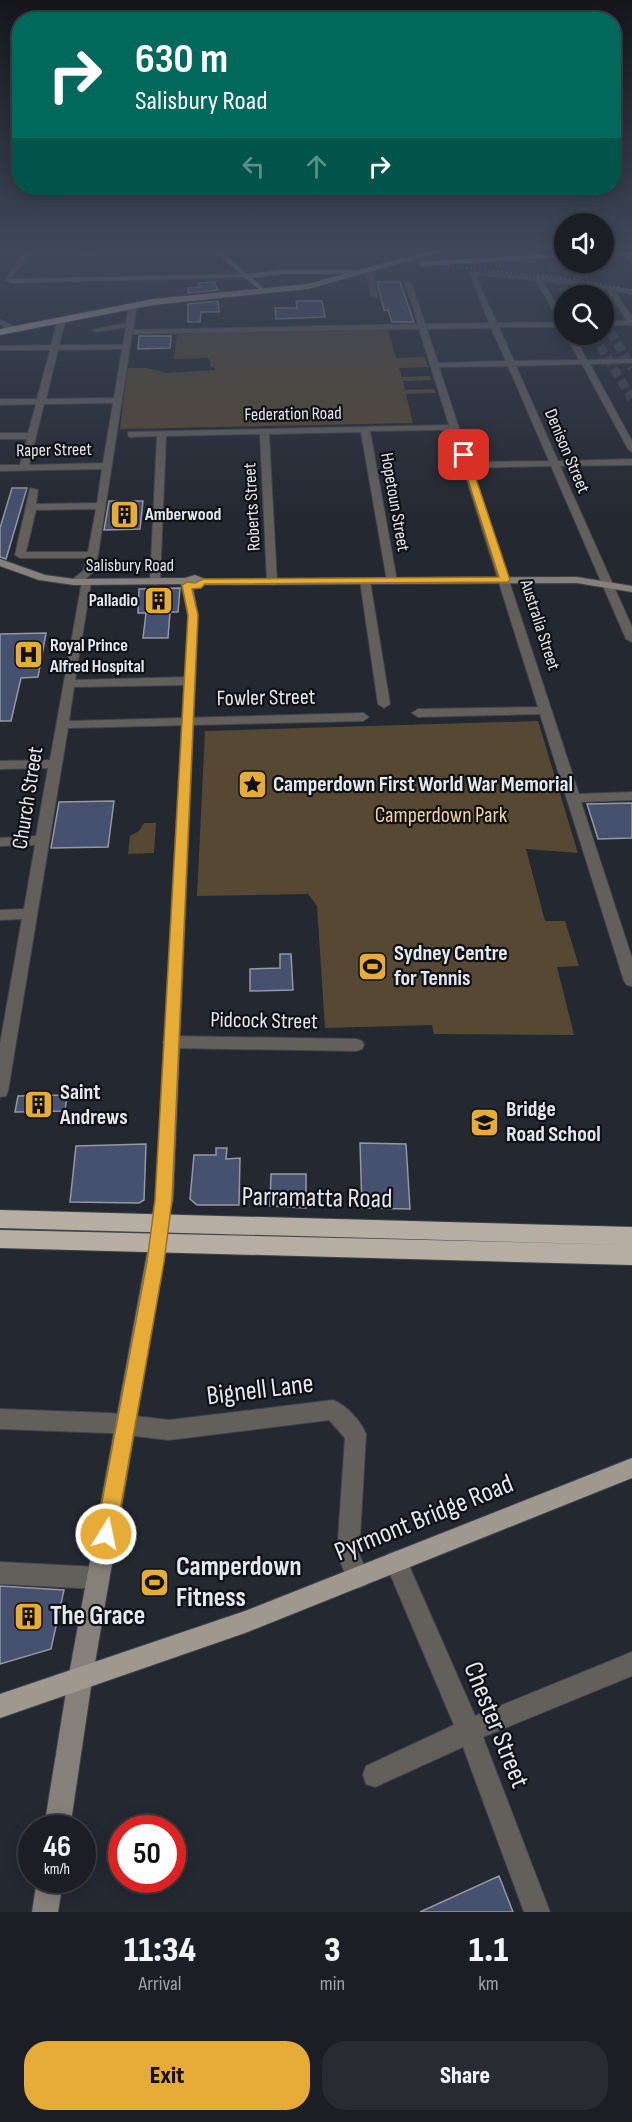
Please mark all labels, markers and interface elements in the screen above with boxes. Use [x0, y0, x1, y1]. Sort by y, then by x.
text: 630 m [135, 34, 228, 85]
icon: right [36, 36, 114, 114]
text: Salisbury Road [135, 85, 267, 117]
icon: left [237, 150, 270, 183]
icon: ahead [300, 150, 333, 183]
icon: right [363, 150, 396, 183]
map controls [554, 213, 614, 345]
button: sound [554, 213, 614, 273]
button: search [554, 285, 614, 345]
street label: Federation Road [244, 403, 342, 425]
street label: Denison Street [540, 406, 594, 497]
pin [438, 429, 489, 480]
icon: arrive [447, 438, 480, 471]
street label: Raper Street [16, 439, 93, 461]
street label: Hopetoun Street [376, 451, 414, 554]
street label: Roberts Street [239, 462, 265, 552]
building icon: Amberwood [108, 498, 140, 530]
place label: Amberwood [144, 504, 222, 525]
street label: Salisbury Road [86, 555, 174, 576]
street label: Australia Street [515, 576, 565, 673]
building icon: Palladio [143, 584, 175, 616]
place label: Palladio [89, 590, 138, 611]
place label: Royal Prince Alfred Hospital [49, 635, 144, 677]
hospital icon: Royal Prince Alfred Hospital [13, 639, 45, 671]
street label: Fowler Street [216, 684, 316, 712]
street label: Church Street [7, 745, 49, 851]
place icon: Camperdown First World War Memorial [236, 768, 268, 800]
place label: Camperdown First World War Memorial [273, 771, 573, 798]
park label: Camperdown Park [375, 802, 508, 829]
place label: Sydney Centre for Tennis [394, 940, 508, 992]
sports icon: Sydney Centre for Tennis [357, 950, 389, 982]
street label: Pidcock Street [210, 1007, 318, 1035]
place label: Saint Andrews [59, 1079, 128, 1131]
building icon: Saint Andrews [23, 1089, 55, 1121]
place label: Bridge Road School [506, 1096, 601, 1148]
school or university icon: Bridge Road School [469, 1106, 501, 1138]
street label: Parramatta Road [241, 1181, 393, 1215]
street label: Bignell Lane [205, 1368, 315, 1412]
street label: Pyrmont Bridge Road [330, 1468, 518, 1568]
position arrow [74, 1502, 138, 1566]
place label: Camperdown Fitness [176, 1551, 302, 1614]
sports icon: Camperdown Fitness [139, 1567, 171, 1599]
building icon: The Grace [13, 1600, 45, 1632]
place label: The Grace [50, 1600, 145, 1632]
street label: Chester Street [456, 1657, 536, 1793]
speed limit sign: 50 [108, 1815, 186, 1893]
text: 46 [43, 1829, 71, 1865]
text: km/h [44, 1860, 70, 1879]
text: 11:34 [124, 1929, 196, 1972]
text: 3 [324, 1929, 341, 1972]
text: 1.1 [469, 1929, 508, 1972]
text: Arrival [138, 1972, 181, 1996]
text: min [320, 1972, 345, 1996]
text: km [478, 1972, 499, 1996]
button: Exit [24, 2041, 310, 2110]
button: Share [322, 2041, 608, 2110]

